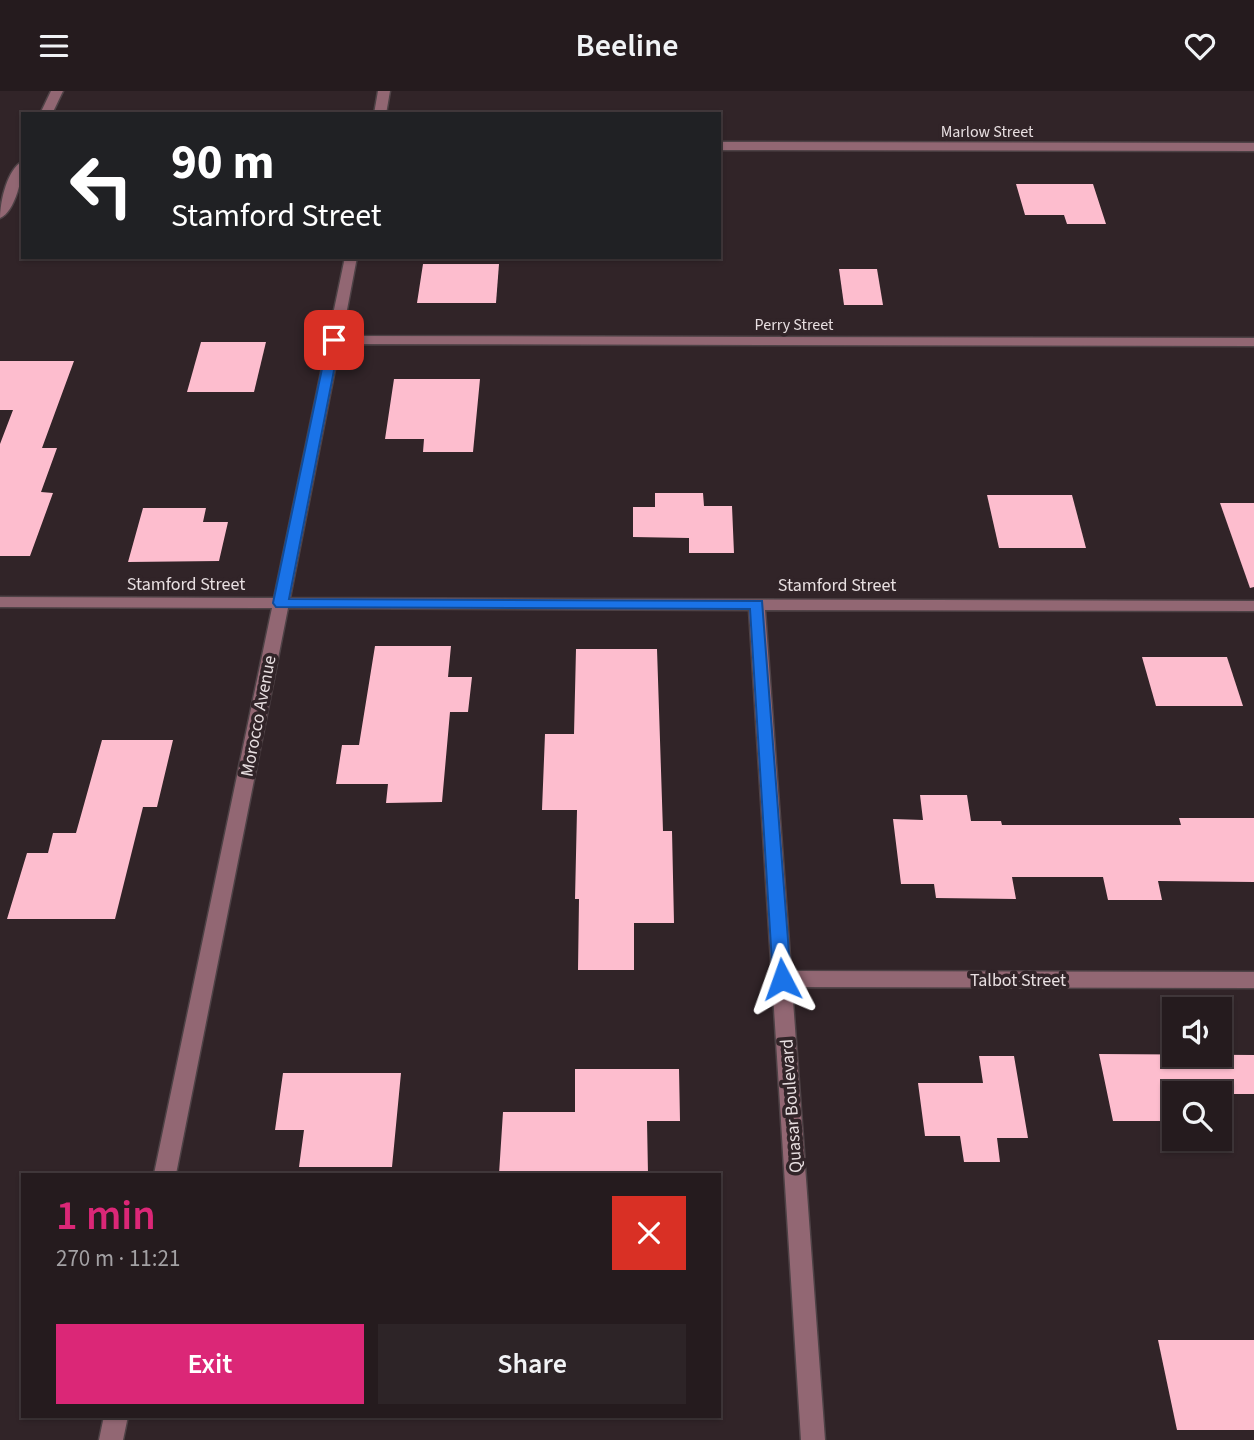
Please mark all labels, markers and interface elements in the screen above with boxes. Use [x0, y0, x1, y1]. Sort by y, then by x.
text: Beeline [576, 23, 678, 69]
icon: menu [35, 27, 73, 65]
icon: heart [1181, 27, 1219, 65]
street label: Marlow Street [941, 121, 1034, 143]
text: 90 m [171, 128, 275, 198]
icon: left [56, 140, 147, 231]
text: Stamford Street [171, 193, 382, 239]
pin [304, 310, 364, 370]
street label: Perry Street [755, 314, 834, 336]
icon: arrive [315, 321, 353, 359]
street label: Stamford Street [127, 572, 245, 597]
street label: Stamford Street [778, 573, 896, 598]
street label: Morocco Avenue [234, 653, 283, 779]
position arrow [745, 942, 819, 1016]
street label: Talbot Street [970, 968, 1066, 993]
map controls [1162, 997, 1232, 1151]
button: sound [1162, 997, 1232, 1067]
street label: Quasar Boulevard [774, 1038, 809, 1174]
button: search [1162, 1081, 1232, 1151]
text: 1 min [56, 1186, 156, 1246]
button: close [612, 1196, 686, 1270]
text: 270 m · 11:21 [56, 1242, 180, 1275]
button: Exit [56, 1324, 364, 1404]
button: Share [378, 1324, 686, 1404]

